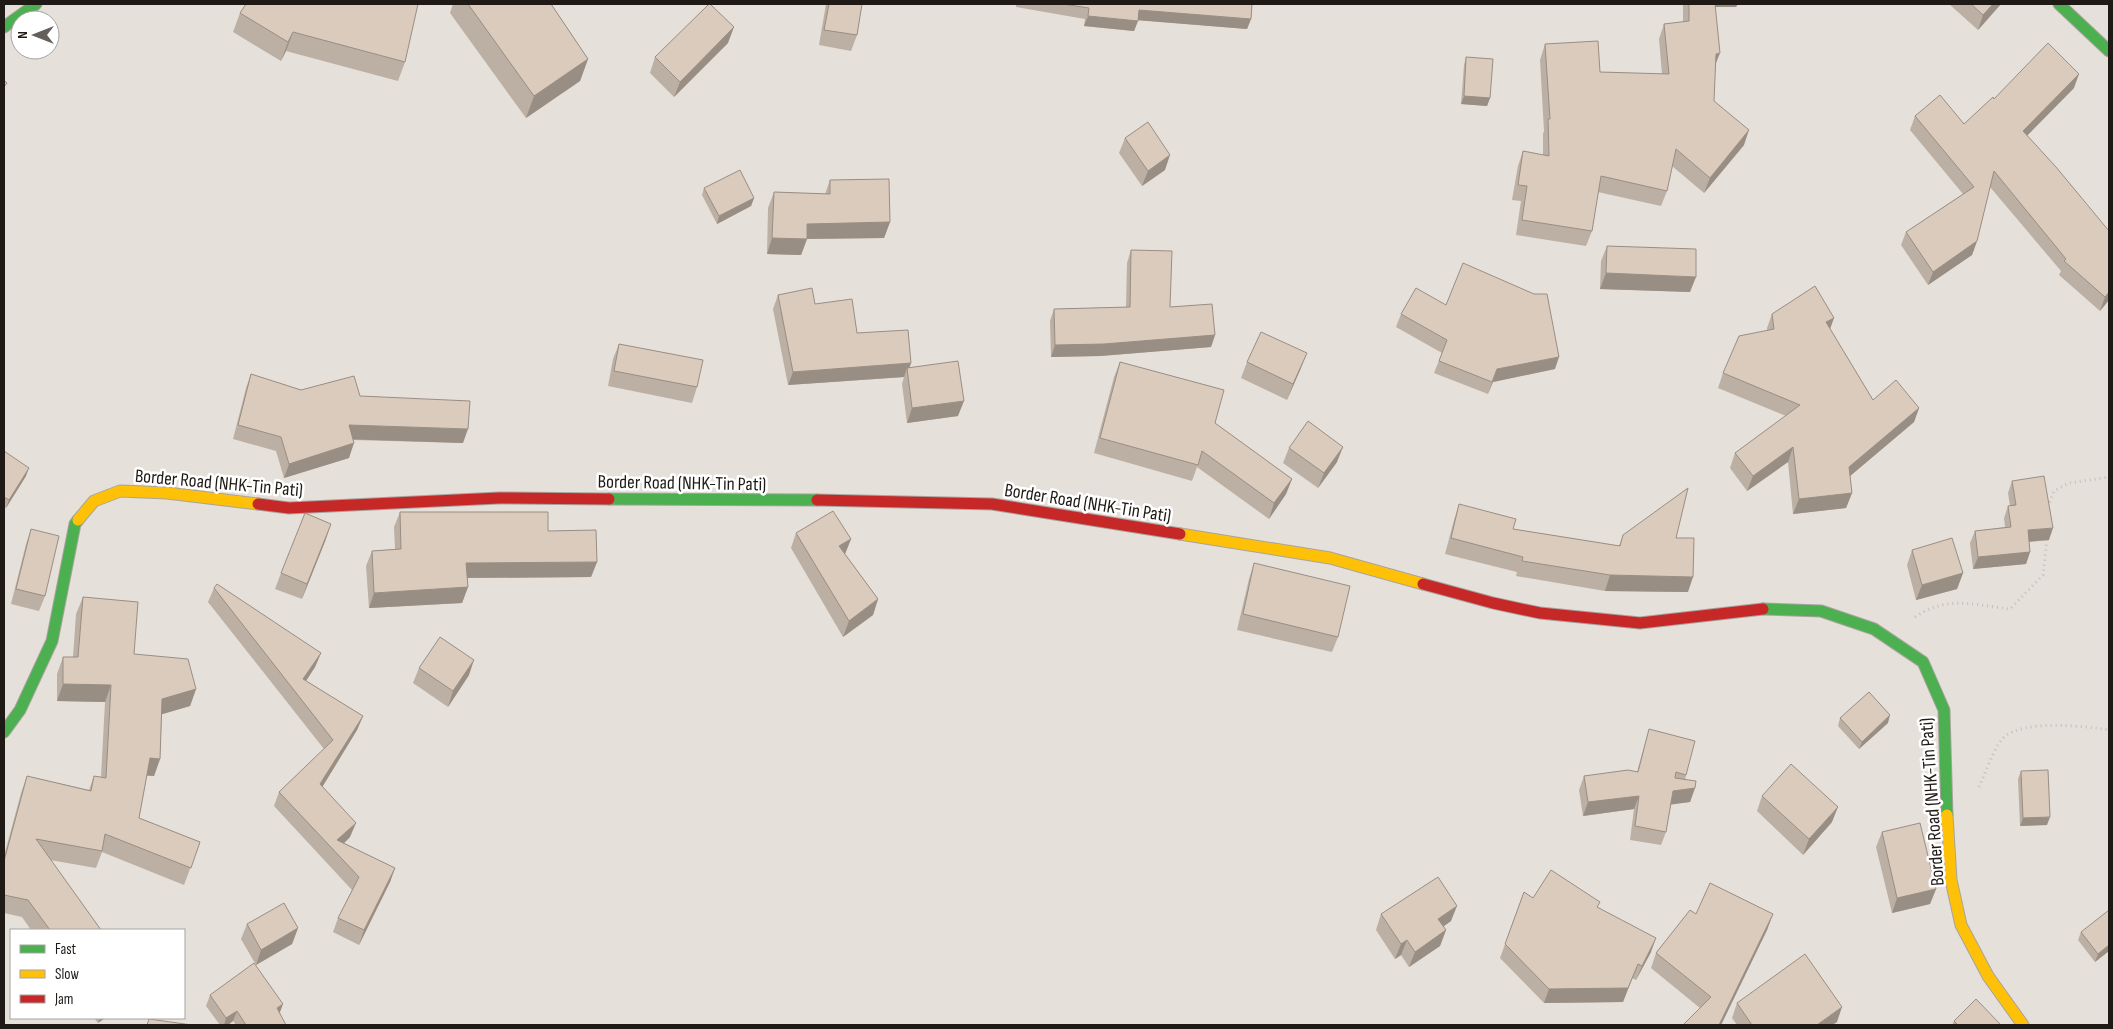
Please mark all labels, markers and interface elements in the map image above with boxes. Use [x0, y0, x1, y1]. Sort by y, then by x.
north arrow [10, 10, 60, 60]
text: N [14, 31, 31, 39]
street label: Border Road (NHK-Tin Pati) [134, 465, 304, 502]
street label: Border Road (NHK-Tin Pati) [598, 471, 766, 496]
street label: Border Road (NHK-Tin Pati) [1003, 479, 1173, 528]
street label: Border Road (NHK-Tin Pati) [1915, 717, 1950, 887]
legend [10, 929, 185, 1019]
text: Fast [55, 940, 77, 959]
text: Slow [55, 965, 79, 984]
text: Jam [54, 990, 73, 1009]

